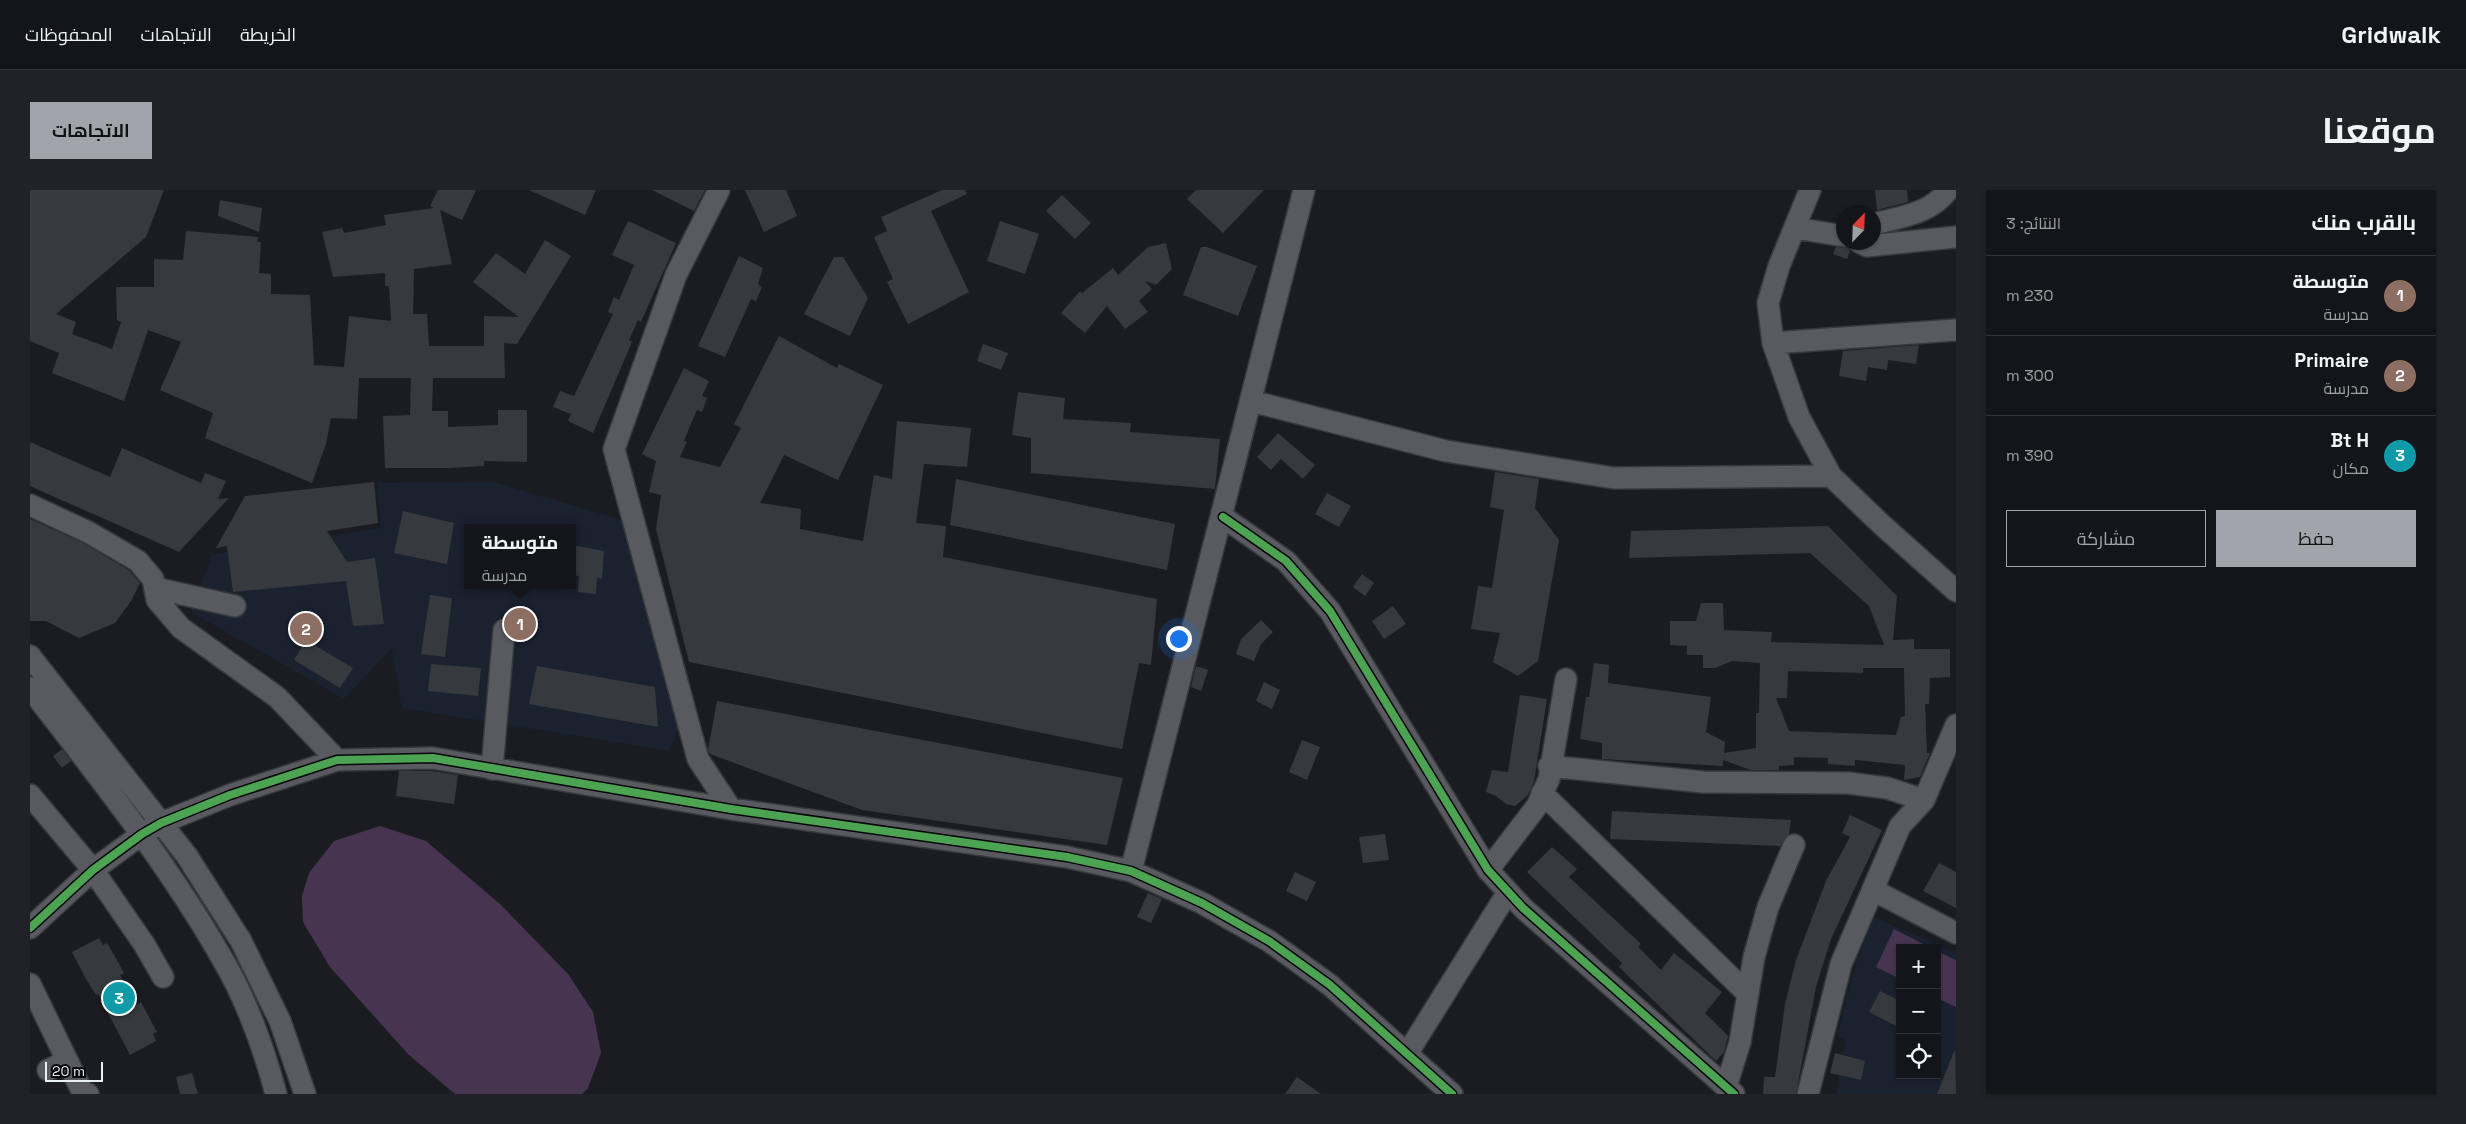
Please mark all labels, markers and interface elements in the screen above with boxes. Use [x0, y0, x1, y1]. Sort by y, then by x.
text: Gridwalk [2341, 19, 2441, 50]
text: المحفوظات [25, 23, 113, 46]
text: الاتجاهات [141, 23, 212, 46]
text: الخريطة [240, 23, 296, 46]
button: الاتجاهات [30, 102, 152, 159]
text: موقعنا [2322, 109, 2436, 153]
north arrow [1836, 205, 1881, 250]
text: بالقرب منك [2312, 209, 2416, 236]
text: النتائج: 3 [2006, 213, 2061, 234]
text: متوسطة [2292, 269, 2369, 294]
text: 230 m [2006, 285, 2053, 306]
text: 1 [2396, 285, 2404, 306]
text: مدرسة [2323, 304, 2369, 325]
text: Primaire [2295, 348, 2369, 373]
text: 300 m [2006, 365, 2054, 386]
text: 2 [2395, 365, 2405, 386]
text: مدرسة [2323, 378, 2369, 399]
text: Bt H [2330, 428, 2369, 453]
text: 390 m [2006, 445, 2054, 466]
text: 3 [2395, 445, 2405, 466]
text: مكان [2333, 458, 2369, 479]
button: مشاركة [2006, 510, 2206, 567]
button: حفظ [2216, 510, 2416, 567]
popup [464, 524, 576, 589]
text: متوسطة [482, 530, 558, 555]
text: مدرسة [482, 565, 527, 586]
pin: 1 [504, 605, 536, 643]
pin: 2 [290, 610, 322, 648]
your location [1166, 626, 1192, 652]
map controls [1896, 944, 1941, 1079]
button: + [1896, 944, 1941, 989]
pin: 3 [103, 979, 135, 1017]
button: − [1896, 989, 1941, 1034]
button: locate [1896, 1034, 1941, 1079]
scale bar [45, 1059, 102, 1082]
text: 20 m [52, 1062, 85, 1080]

